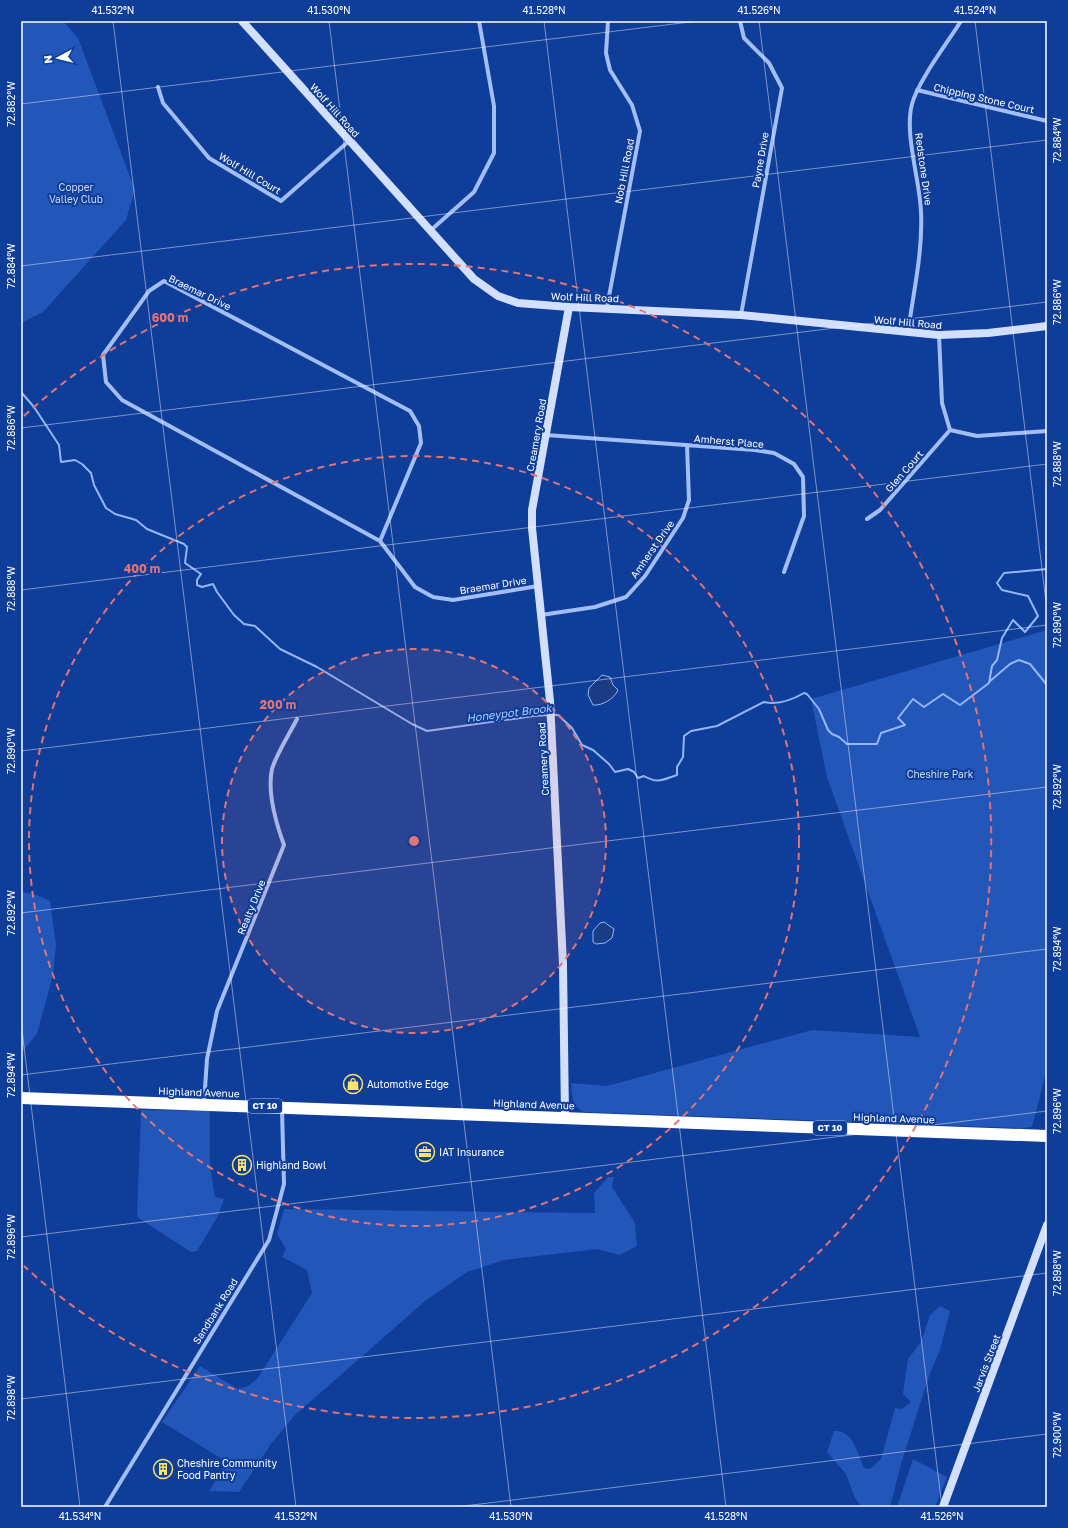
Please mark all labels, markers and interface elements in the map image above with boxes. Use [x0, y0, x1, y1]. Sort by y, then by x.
text: 41.532°N [92, 4, 134, 16]
text: 41.530°N [307, 4, 351, 16]
text: 41.528°N [522, 4, 566, 16]
text: 41.526°N [737, 4, 781, 16]
text: 41.524°N [954, 4, 996, 16]
north arrow [38, 38, 78, 78]
text: N [41, 54, 55, 64]
text: 72.882°W [5, 81, 17, 127]
street label: Wolf Hill Road [308, 81, 362, 139]
street label: Chipping Stone Court [932, 81, 1036, 115]
text: 72.884°W [1051, 117, 1063, 163]
street label: Payne Drive [749, 131, 771, 189]
street label: Redstone Drive [913, 132, 935, 206]
street label: Nob Hill Road [612, 137, 636, 205]
street label: Wolf Hill Court [217, 150, 283, 196]
park label: Copper Valley Club [49, 181, 103, 205]
text: 72.884°W [5, 243, 17, 289]
street label: Braemar Drive [167, 272, 233, 312]
text: 72.886°W [1051, 279, 1063, 325]
street label: Wolf Hill Road [551, 290, 619, 304]
text: 600 m [152, 310, 188, 325]
street label: Wolf Hill Road [874, 313, 942, 331]
street label: Creamery Road [524, 398, 548, 472]
text: 72.886°W [5, 405, 17, 451]
street label: Amherst Place [694, 432, 765, 450]
text: 72.888°W [1051, 441, 1063, 487]
street label: Glen Court [883, 448, 925, 494]
street label: Amherst Drive [628, 518, 677, 580]
text: 400 m [124, 561, 160, 576]
text: 72.888°W [5, 566, 17, 612]
street label: Braemar Drive [459, 574, 528, 596]
text: 72.890°W [1051, 602, 1063, 648]
text: 200 m [260, 697, 296, 712]
water label: Honeypot Brook [466, 701, 554, 725]
street label: Creamery Road [535, 722, 551, 796]
text: 72.890°W [5, 728, 17, 774]
text: 72.892°W [1051, 764, 1063, 810]
park label: Cheshire Park [907, 768, 974, 780]
centre of rings [407, 834, 421, 848]
street label: Realty Drive [235, 878, 268, 936]
text: 72.892°W [5, 890, 17, 936]
text: 72.894°W [1051, 926, 1063, 972]
text: 72.894°W [5, 1052, 17, 1098]
shop icon: Automotive Edge [342, 1073, 364, 1095]
place label: Automotive Edge [367, 1078, 449, 1090]
street label: Highland Avenue [158, 1085, 240, 1099]
text: 72.896°W [1051, 1088, 1063, 1134]
street label: Highland Avenue [493, 1097, 575, 1111]
road number: CT 10 [248, 1099, 282, 1113]
street label: Highland Avenue [853, 1111, 935, 1125]
road number: CT 10 [813, 1121, 847, 1135]
office icon: IAT Insurance [414, 1141, 436, 1163]
place label: IAT Insurance [439, 1146, 504, 1158]
building icon: Highland Bowl [231, 1154, 253, 1176]
place label: Highland Bowl [256, 1159, 326, 1171]
text: 72.896°W [5, 1214, 17, 1260]
text: 72.898°W [1051, 1250, 1063, 1296]
street label: Sandbank Road [190, 1276, 240, 1346]
street label: Jarvis Street [969, 1332, 1003, 1394]
text: 72.898°W [5, 1375, 17, 1421]
text: 72.900°W [1051, 1412, 1063, 1458]
place label: Cheshire Community Food Pantry [177, 1457, 278, 1481]
building icon: Cheshire Community Food Pantry [152, 1458, 174, 1480]
text: 41.534°N [59, 1510, 101, 1522]
text: 41.532°N [275, 1510, 317, 1522]
text: 41.530°N [489, 1510, 533, 1522]
text: 41.528°N [704, 1510, 748, 1522]
text: 41.526°N [920, 1510, 964, 1522]

